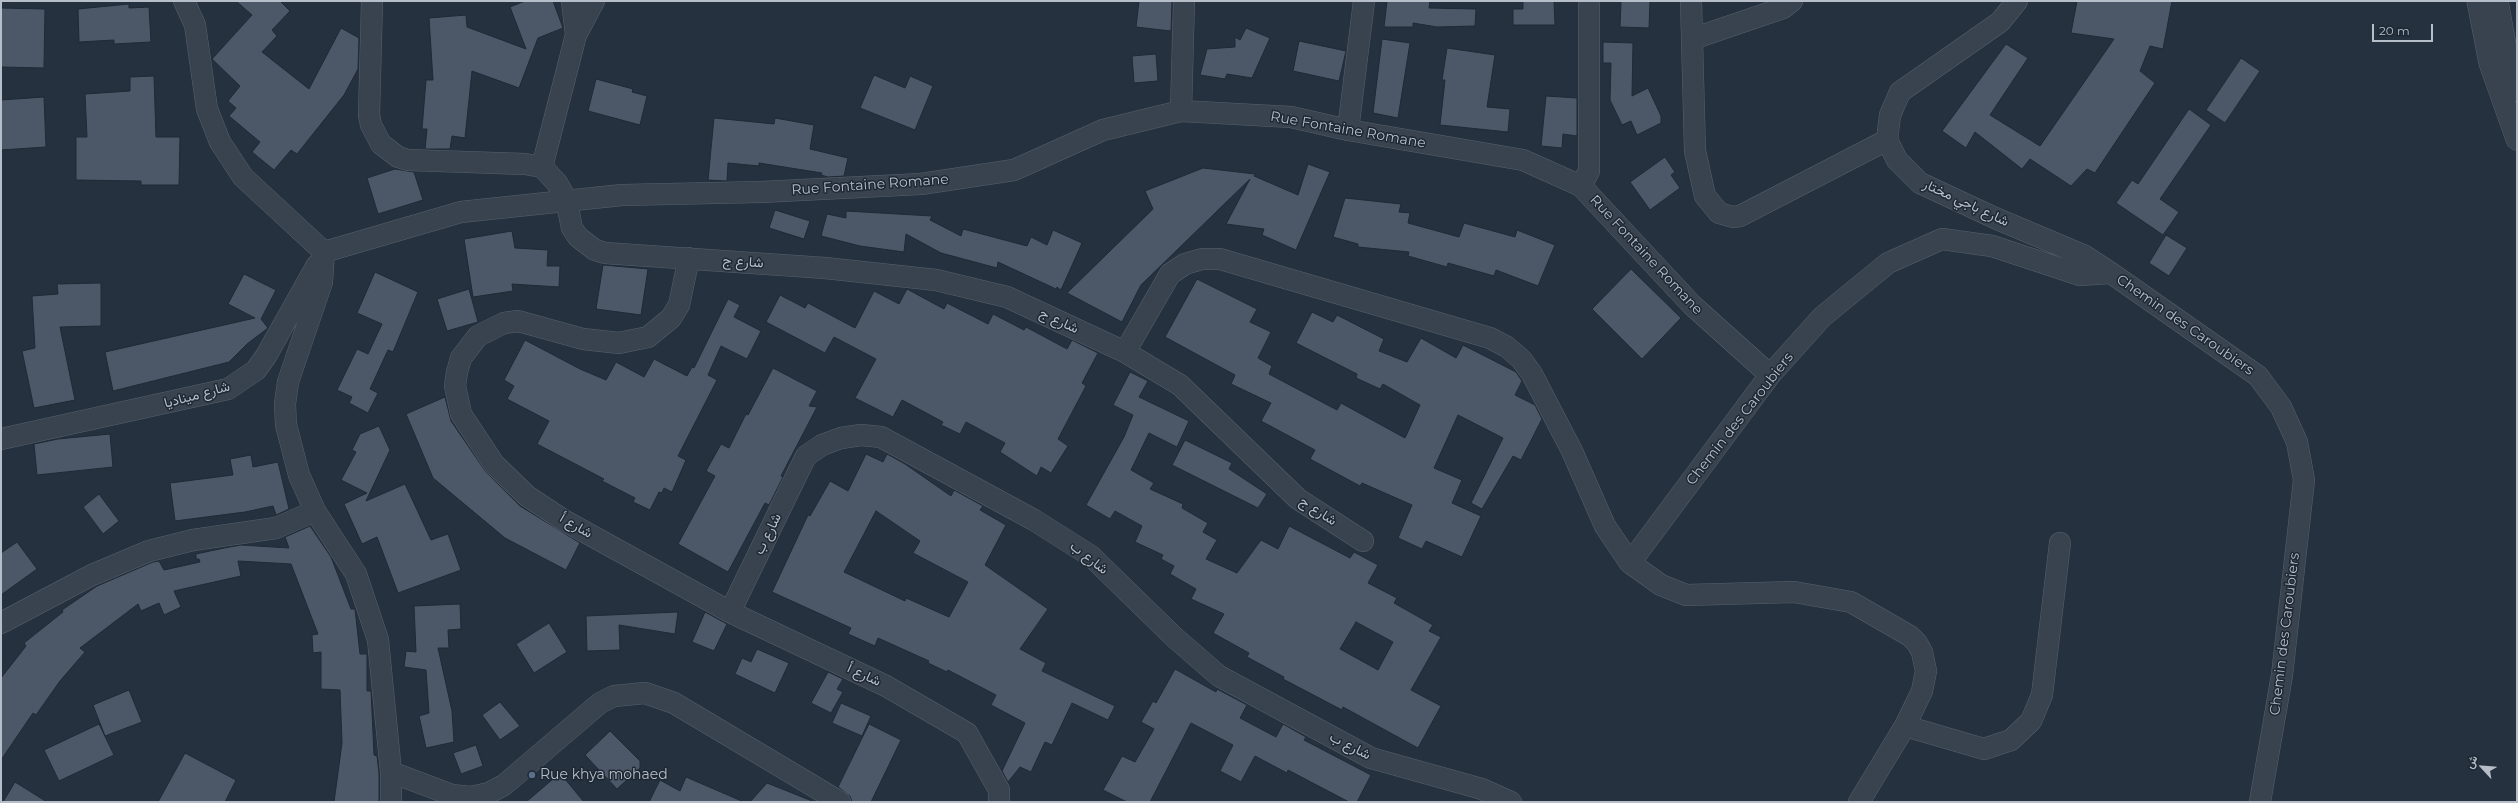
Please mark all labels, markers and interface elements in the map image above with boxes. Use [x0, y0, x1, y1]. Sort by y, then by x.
scale bar [2374, 16, 2435, 42]
text: 20 m [2379, 23, 2410, 38]
street label: Rue Fontaine Romane [1269, 108, 1427, 152]
street label: Rue Fontaine Romane [791, 171, 949, 199]
street label: شارع باجي مختار [1921, 176, 2011, 230]
street label: Rue Fontaine Romane [1586, 192, 1706, 318]
street label: شارع ج [722, 252, 764, 272]
street label: Chemin des Caroubiers [2113, 271, 2257, 379]
street label: شارع ج [1037, 305, 1081, 337]
street label: Chemin des Caroubiers [1683, 349, 1797, 489]
street label: شارع ميناديا [162, 378, 232, 412]
street label: شارع ج [1296, 493, 1340, 529]
street label: شارع أ [557, 510, 595, 542]
street label: شارع ب [751, 511, 785, 557]
street label: شارع ب [1066, 538, 1112, 578]
street label: Chemin des Caroubiers [2267, 552, 2303, 716]
street label: شارع أ [845, 660, 883, 690]
street label: شارع ب [1327, 729, 1373, 763]
north arrow [2462, 747, 2502, 787]
text: ش [2462, 753, 2480, 771]
place label: Rue khya mohaed [540, 767, 668, 783]
marker: Rue khya mohaed [527, 770, 537, 780]

